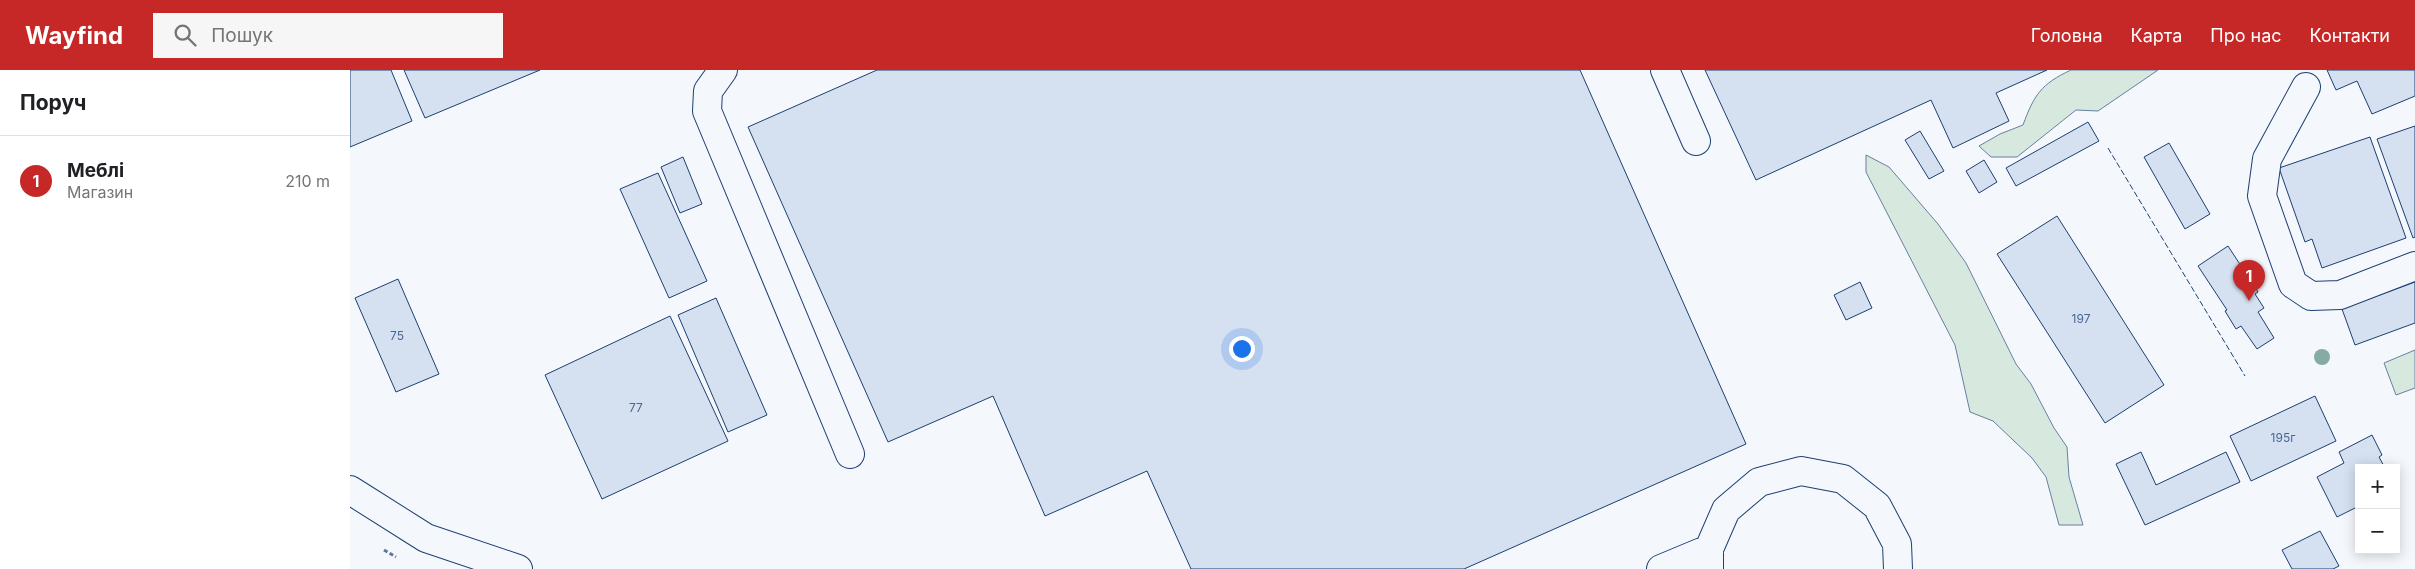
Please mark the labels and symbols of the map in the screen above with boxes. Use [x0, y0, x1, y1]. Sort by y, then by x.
pin: 1 [2233, 260, 2265, 301]
house number: 197 [2072, 311, 2091, 326]
house number: 75 [390, 328, 404, 343]
your location [1229, 336, 1255, 362]
house number: 77 [629, 400, 643, 415]
house number: 195г [2271, 430, 2295, 445]

